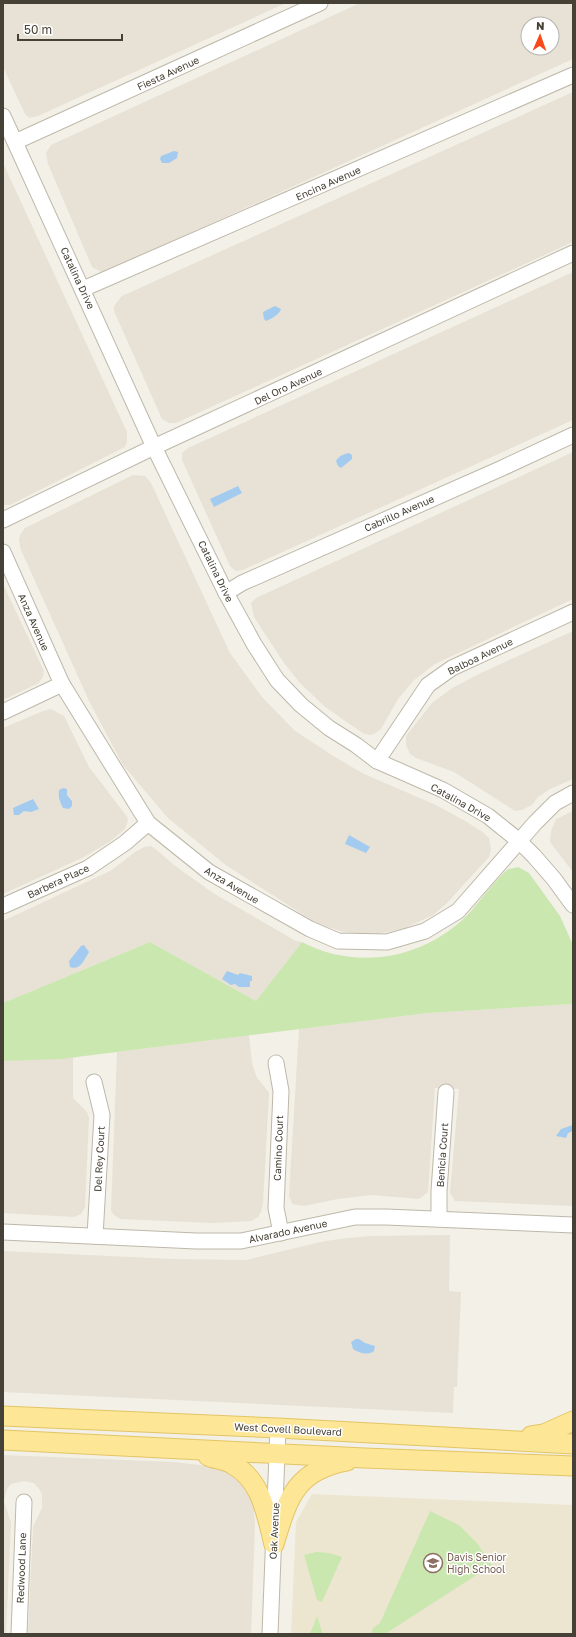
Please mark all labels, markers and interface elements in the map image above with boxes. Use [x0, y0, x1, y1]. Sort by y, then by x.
scale bar [18, 16, 122, 42]
north arrow [520, 16, 560, 56]
text: N [536, 19, 545, 32]
text: 50 m [24, 22, 52, 37]
street label: Fiesta Avenue [135, 53, 201, 93]
street label: Encina Avenue [294, 163, 363, 203]
street label: Catalina Drive [58, 245, 98, 311]
street label: Del Oro Avenue [252, 365, 324, 407]
street label: Cabrillo Avenue [362, 492, 436, 534]
street label: Catalina Drive [196, 538, 236, 604]
street label: Anza Avenue [16, 592, 52, 653]
street label: Balboa Avenue [445, 635, 515, 677]
street label: Catalina Drive [429, 781, 493, 824]
street label: Barbera Place [25, 861, 91, 901]
street label: Anza Avenue [203, 864, 262, 906]
street label: Camino Court [271, 1115, 285, 1181]
street label: Benicia Court [434, 1122, 450, 1188]
street label: Del Rey Court [91, 1126, 107, 1192]
street label: Alvarado Avenue [248, 1217, 328, 1245]
street label: West Covell Boulevard [234, 1420, 342, 1438]
street label: Oak Avenue [267, 1502, 281, 1560]
street label: Redwood Lane [14, 1532, 28, 1604]
place label: Davis Senior High School [447, 1551, 507, 1575]
school or university icon: Davis Senior High School [422, 1552, 444, 1574]

